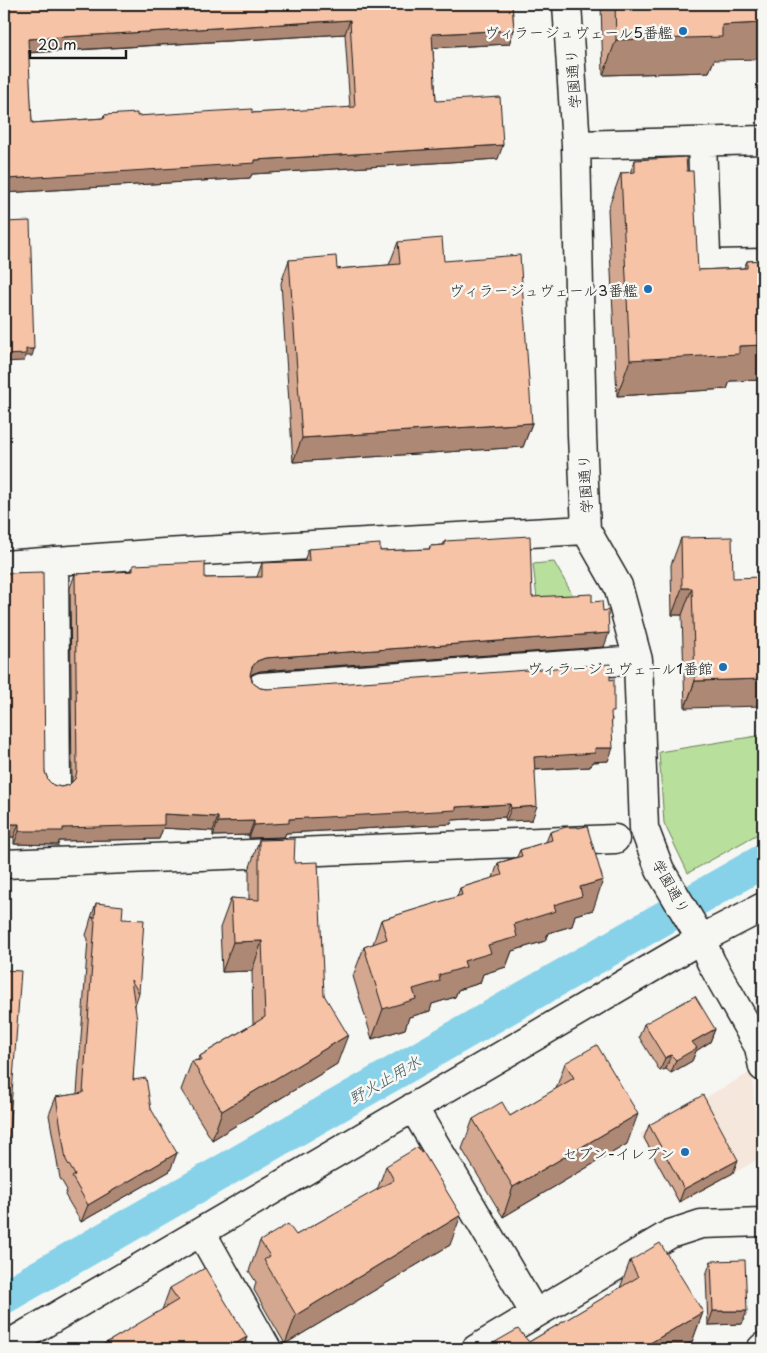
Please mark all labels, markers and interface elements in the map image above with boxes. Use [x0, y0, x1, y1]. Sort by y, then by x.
place label: ヴィラージュヴェール5番艦 [484, 20, 673, 43]
marker: ヴィラージュヴェール5番艦 [677, 25, 689, 37]
scale bar [30, 28, 126, 60]
text: 20 m [38, 32, 77, 55]
street label: 学園通り [558, 48, 586, 110]
place label: ヴィラージュヴェール3番艦 [449, 278, 638, 301]
marker: ヴィラージュヴェール3番艦 [642, 283, 654, 295]
street label: 学園通り [571, 453, 597, 515]
place label: ヴィラージュヴェール1番館 [527, 656, 713, 679]
marker: ヴィラージュヴェール1番館 [717, 661, 729, 673]
street label: 学園通り [647, 854, 697, 918]
water label: 野火止用水 [343, 1049, 425, 1109]
place label: セブン-イレブン [563, 1141, 675, 1164]
marker: セブン-イレブン [679, 1146, 691, 1158]

